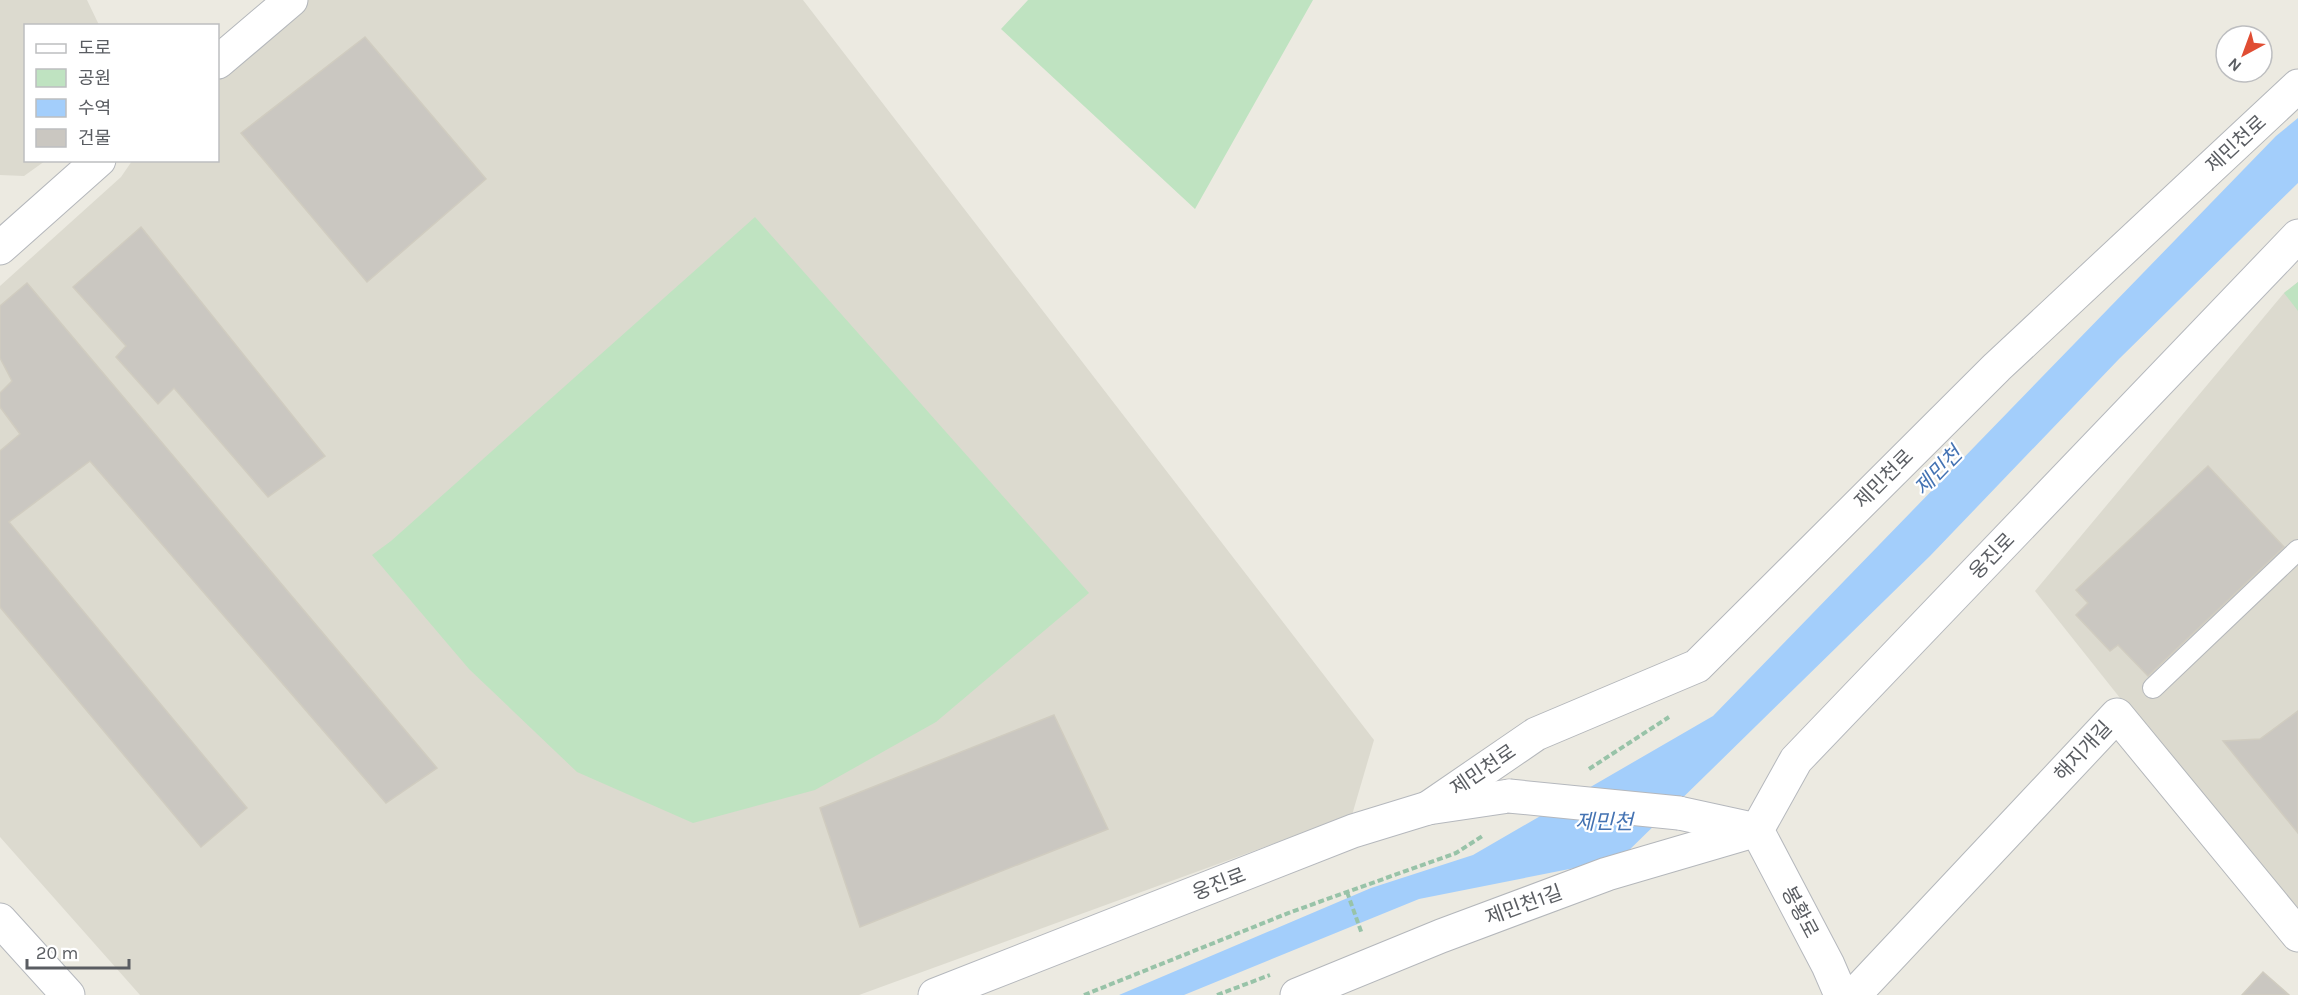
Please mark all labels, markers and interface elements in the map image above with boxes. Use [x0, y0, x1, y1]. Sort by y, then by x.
legend [24, 24, 219, 162]
north arrow [2214, 24, 2274, 84]
text: 도로 [78, 37, 111, 59]
text: N [2224, 54, 2245, 76]
text: 공원 [78, 67, 111, 89]
text: 수역 [78, 97, 111, 119]
street label: 제민천로 [2201, 110, 2271, 178]
text: 건물 [78, 127, 111, 149]
water label: 제민천 [1909, 440, 1969, 500]
street label: 제민천로 [1850, 445, 1918, 513]
street label: 웅진로 [1965, 528, 2019, 584]
street label: 해지개길 [2049, 716, 2117, 786]
street label: 제민천로 [1446, 740, 1520, 800]
water label: 제민천 [1575, 810, 1636, 834]
street label: 웅진로 [1189, 863, 1249, 905]
street label: 제민천1길 [1482, 880, 1566, 930]
street label: 봉황로 [1777, 882, 1823, 942]
scale bar [27, 932, 129, 970]
text: 20 m [36, 942, 78, 964]

